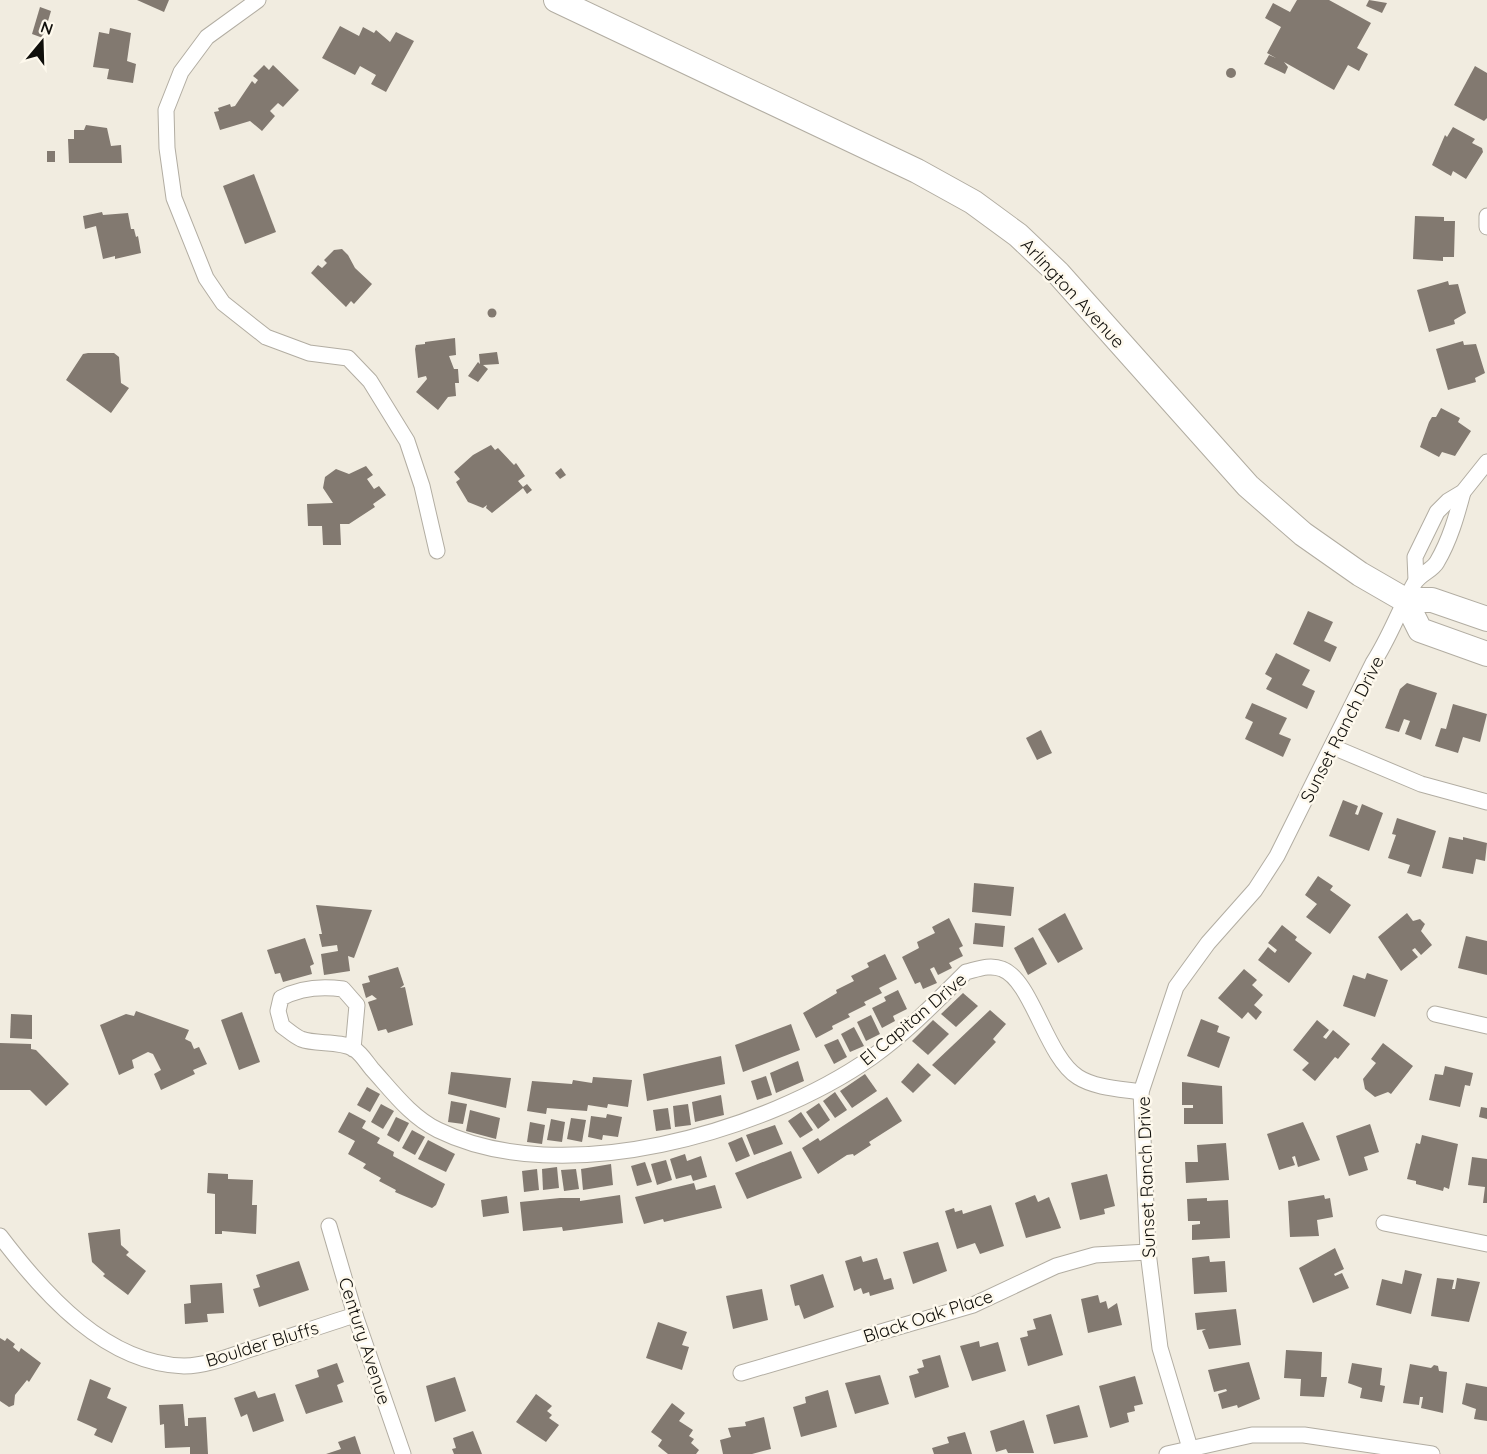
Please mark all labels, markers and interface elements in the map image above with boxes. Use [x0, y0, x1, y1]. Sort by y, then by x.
north arrow [12, 12, 72, 72]
text: N [38, 16, 56, 39]
street label: Arlington Avenue [1016, 233, 1130, 353]
street label: Sunset Ranch Drive [1295, 652, 1389, 806]
street label: El Capitan Drive [855, 968, 971, 1070]
street label: Sunset Ranch Drive [1132, 1096, 1160, 1258]
street label: Century Avenue [334, 1275, 396, 1407]
street label: Black Oak Place [860, 1284, 996, 1348]
street label: Boulder Bluffs [203, 1316, 321, 1372]

